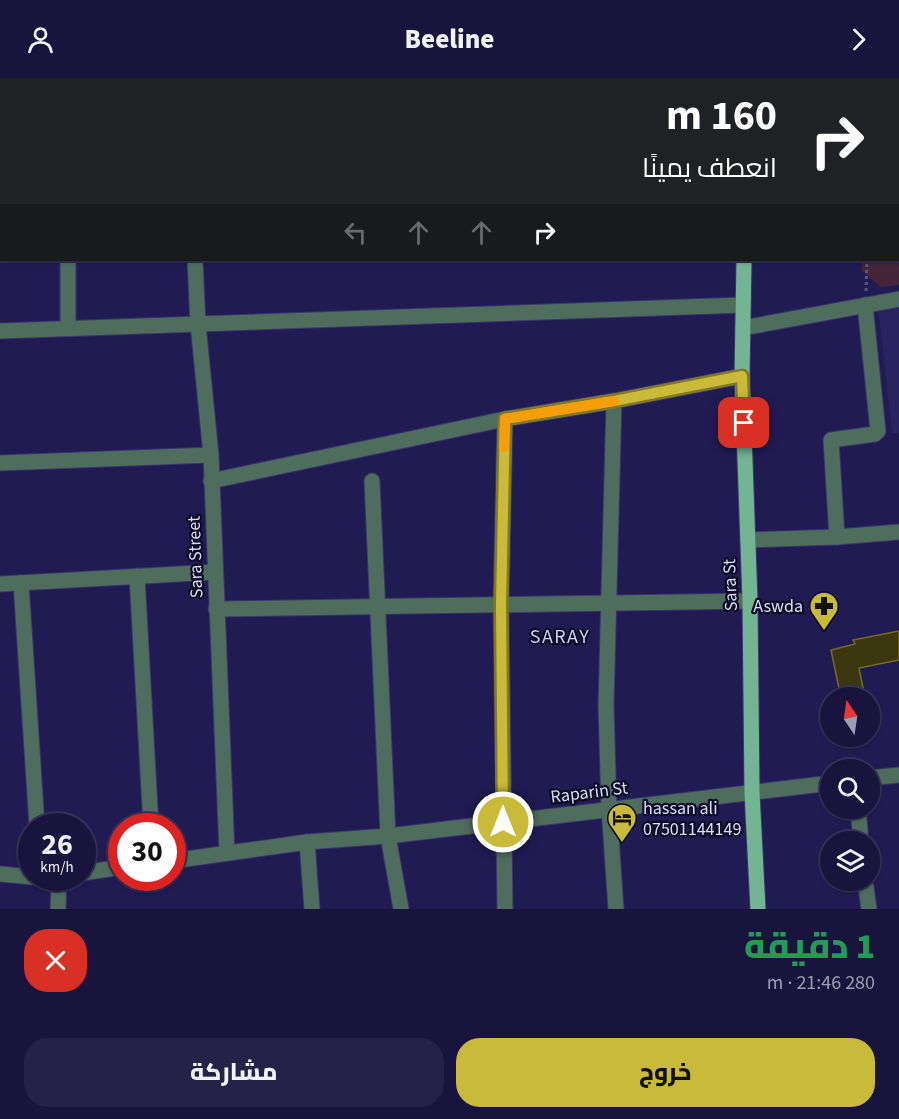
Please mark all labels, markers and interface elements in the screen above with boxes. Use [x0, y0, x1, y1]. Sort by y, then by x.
text: Beeline [405, 20, 494, 59]
icon: person [24, 23, 57, 56]
icon: forward [842, 23, 875, 56]
text: 160 m [666, 86, 777, 146]
icon: right [798, 102, 876, 180]
text: انعطف يمينًا [642, 149, 777, 188]
icon: left [339, 216, 372, 249]
icon: ahead [402, 216, 435, 249]
icon: ahead [465, 216, 498, 249]
icon: right [528, 216, 561, 249]
pin [718, 397, 769, 448]
icon: arrive [727, 406, 760, 439]
street label: Sara Street [182, 515, 209, 599]
street label: Sara St [717, 558, 744, 612]
pharmacy icon: Aswda [808, 590, 840, 632]
place label: Aswda [753, 594, 803, 619]
district label: SARAY [530, 623, 590, 651]
north arrow [820, 687, 880, 747]
map controls [820, 687, 880, 891]
button: search [820, 759, 880, 819]
street label: Raparin St [549, 775, 629, 810]
position arrow [471, 790, 535, 854]
place label: hassan ali 07501144149 [643, 796, 741, 842]
hotel icon: hassan ali 07501144149 [606, 802, 638, 844]
speed limit sign: 30 [108, 813, 186, 891]
text: 26 [41, 823, 73, 866]
button: layers [820, 831, 880, 891]
text: km/h [40, 857, 74, 878]
text: 1 دقيقة [744, 921, 875, 972]
button: close [24, 929, 87, 992]
text: 280 m · 21:46 [767, 969, 875, 997]
button: مشاركة [24, 1038, 444, 1107]
button: خروج [456, 1038, 875, 1107]

